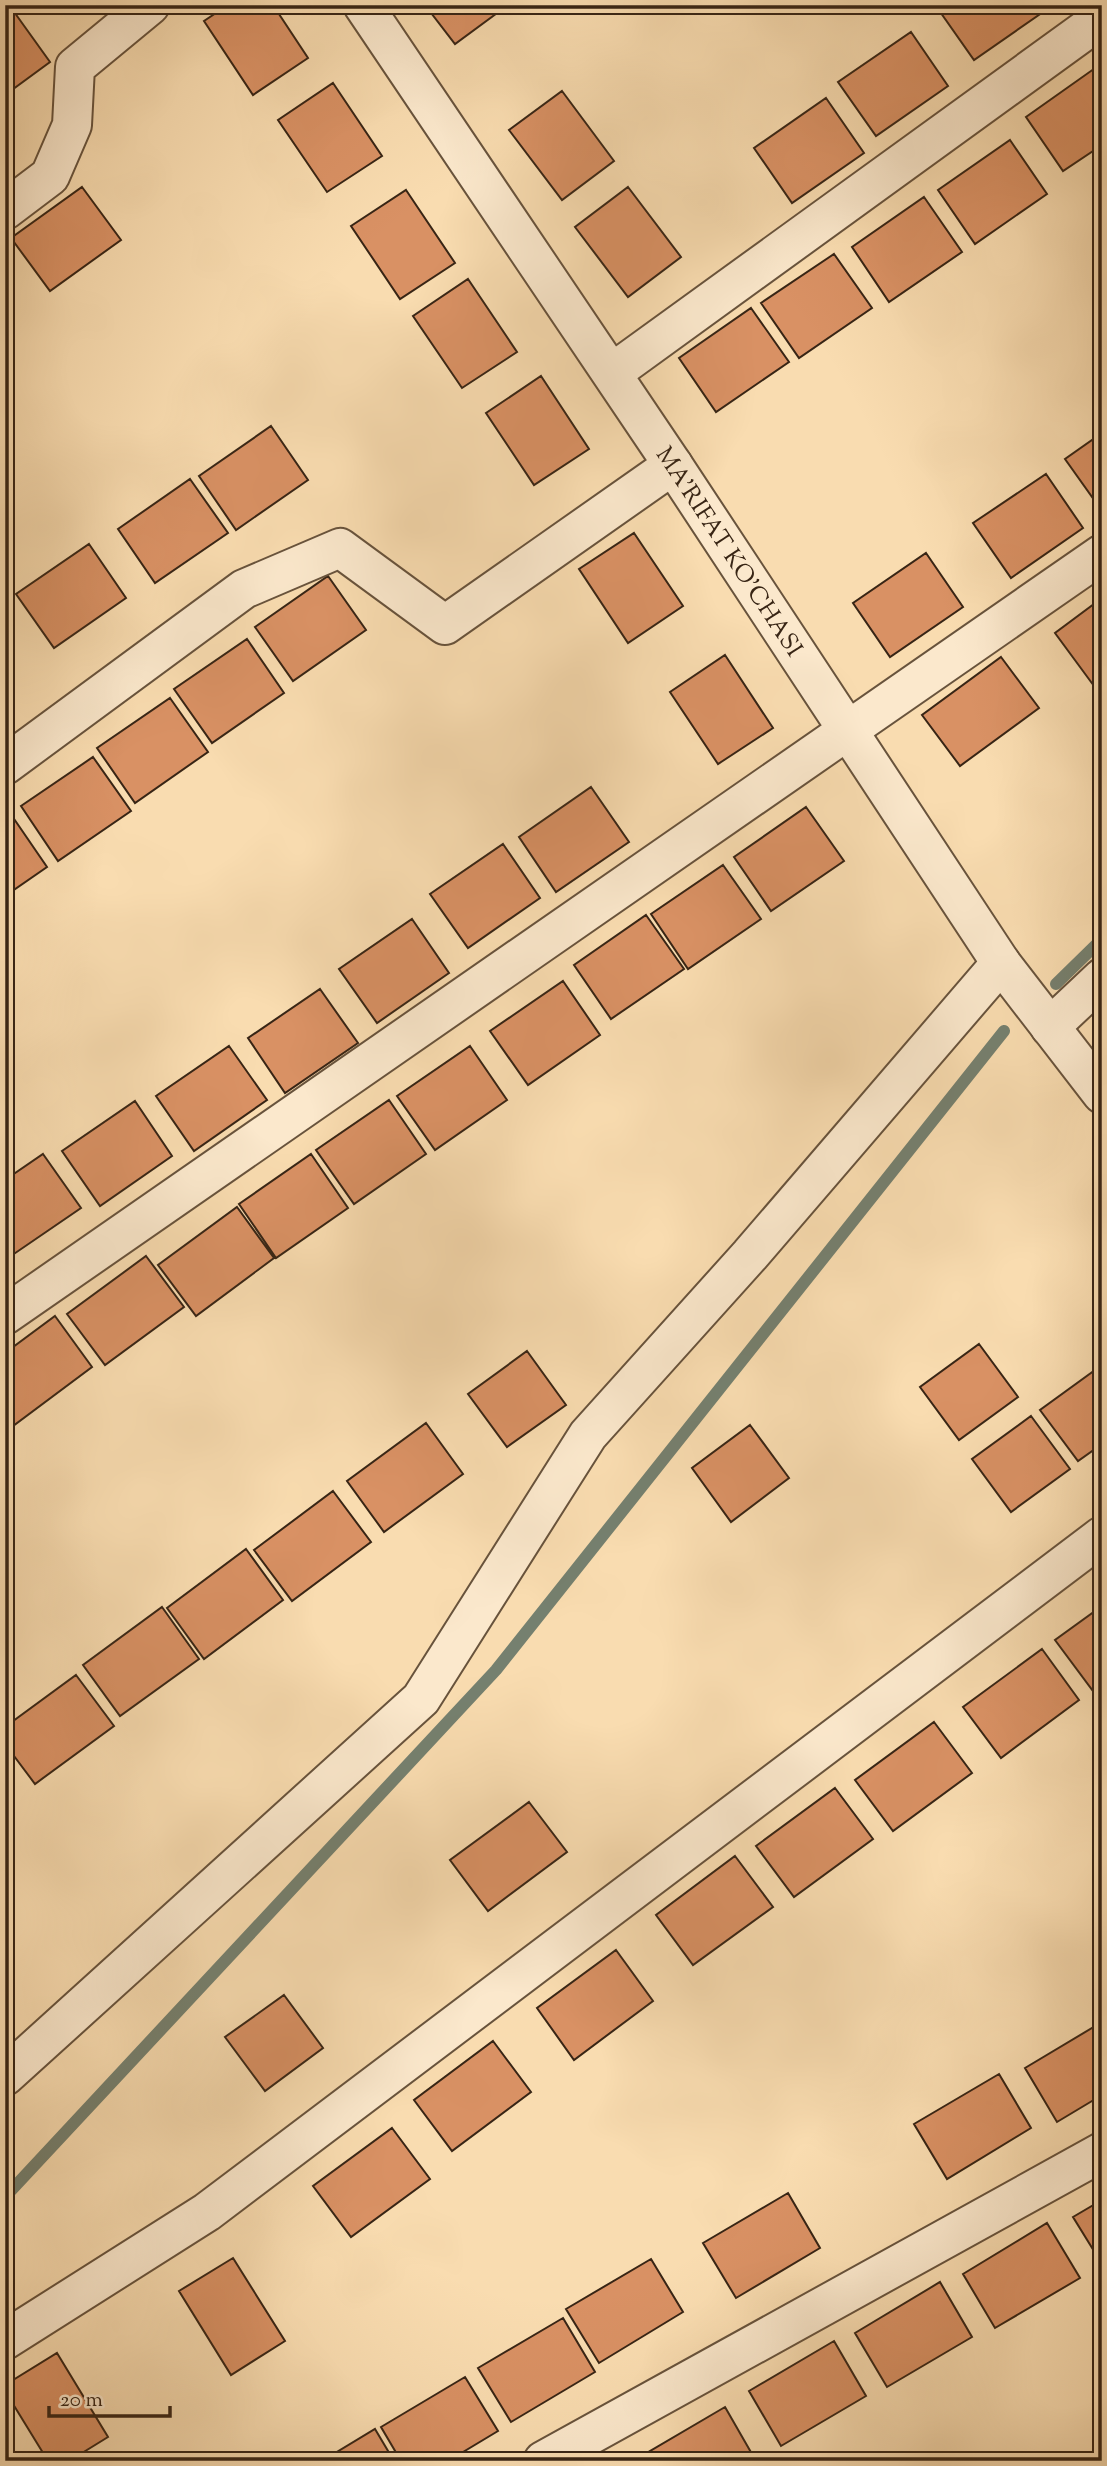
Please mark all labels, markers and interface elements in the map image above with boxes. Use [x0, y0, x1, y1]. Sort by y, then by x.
street label: MA'RIFAT KO'CHASI [646, 441, 810, 664]
scale bar [49, 2375, 170, 2419]
text: 20 m [60, 2386, 103, 2416]

